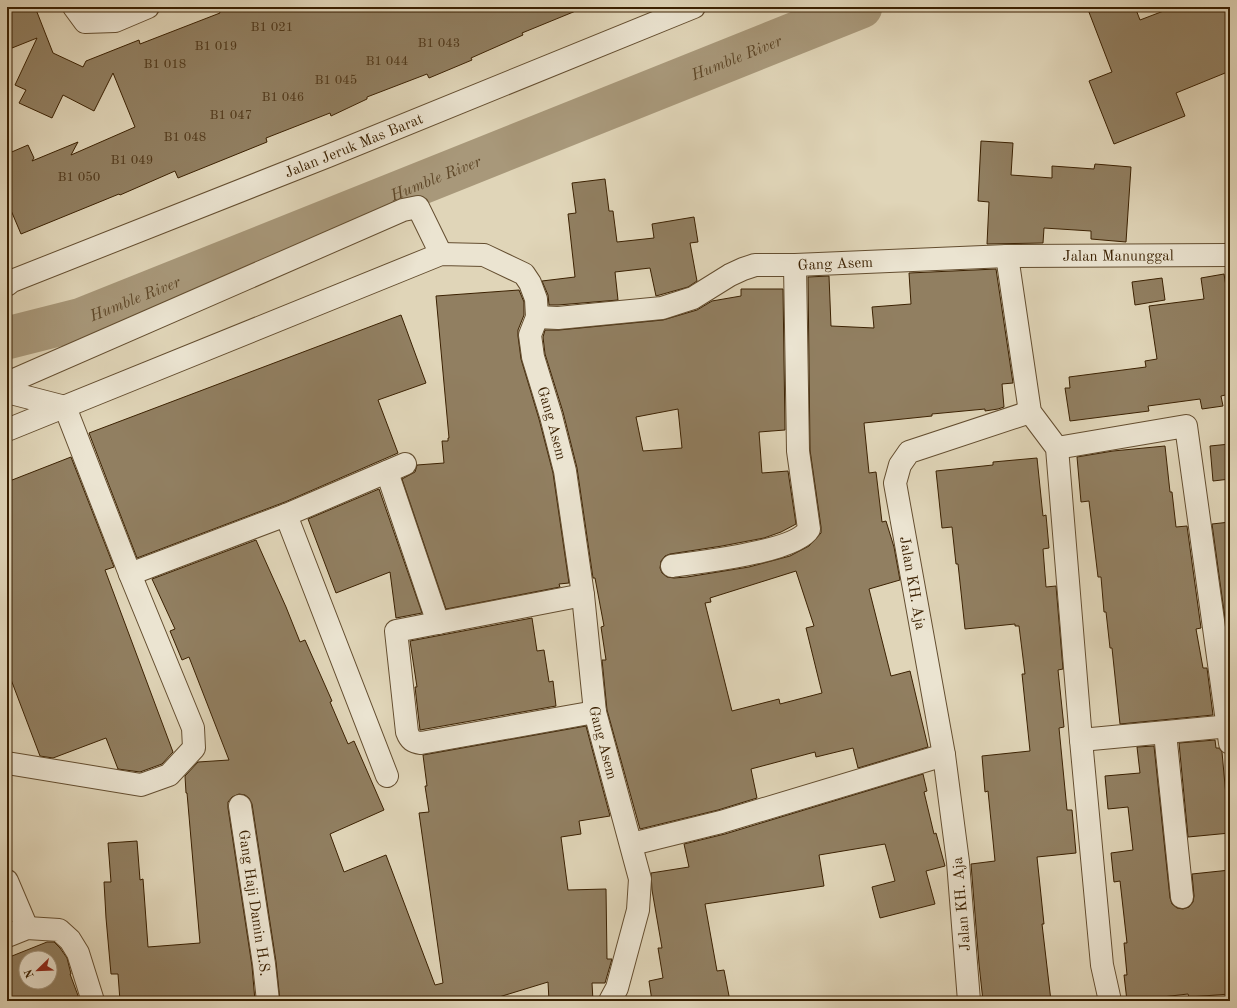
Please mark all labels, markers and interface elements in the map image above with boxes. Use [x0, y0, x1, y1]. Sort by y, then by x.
house number: B1 021 [251, 21, 293, 34]
water label: Humble River [688, 33, 785, 85]
house number: B1 043 [418, 37, 460, 50]
house number: B1 019 [195, 40, 237, 53]
house number: B1 044 [366, 55, 408, 68]
house number: B1 018 [144, 58, 186, 71]
house number: B1 045 [315, 74, 357, 87]
house number: B1 046 [262, 91, 304, 104]
house number: B1 047 [210, 109, 252, 122]
street label: Jalan Jeruk Mas Barat [283, 112, 426, 181]
house number: B1 048 [164, 131, 206, 144]
house number: B1 049 [111, 154, 153, 167]
water label: Humble River [388, 154, 485, 205]
house number: B1 050 [58, 171, 100, 184]
street label: Jalan Manunggal [1063, 249, 1174, 265]
street label: Gang Asem [797, 256, 874, 274]
water label: Humble River [87, 274, 184, 325]
street label: Gang Asem [533, 385, 568, 462]
street label: Jalan KH. Aja [896, 535, 927, 632]
street label: Gang Asem [585, 705, 619, 781]
street label: Gang Haji Damin H.S. [235, 829, 271, 977]
street label: Jalan KH. Aja [951, 856, 974, 952]
north arrow [18, 950, 58, 990]
text: N [23, 967, 37, 979]

